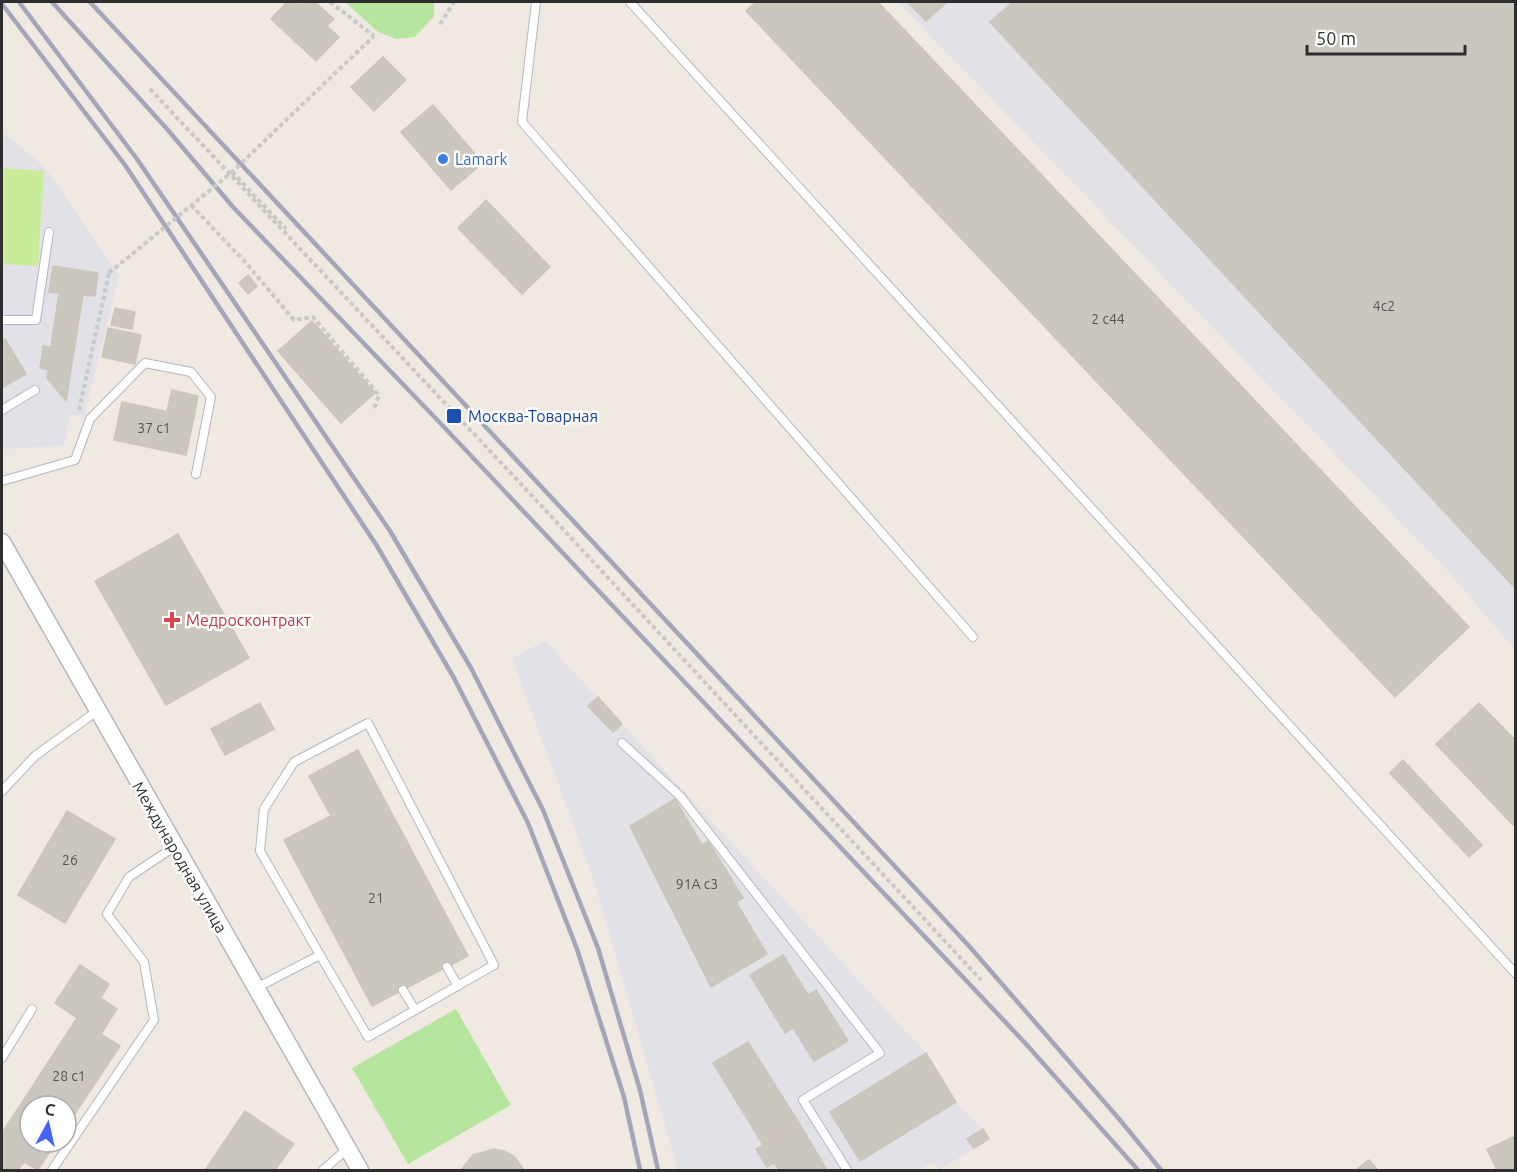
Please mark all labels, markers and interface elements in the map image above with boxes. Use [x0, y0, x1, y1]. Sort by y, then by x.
scale bar [1307, 18, 1464, 56]
text: 50 m [1316, 28, 1356, 48]
place label: Lamark [455, 150, 508, 168]
marker: Lamark [436, 152, 450, 166]
house number: 4с2 [1373, 298, 1395, 314]
house number: 2 с44 [1091, 311, 1125, 327]
marker: Москва-Товарная [445, 407, 463, 425]
place label: Москва-Товарная [468, 407, 598, 425]
house number: 37 c1 [137, 420, 171, 436]
marker: Медросконтракт [163, 611, 181, 629]
place label: Медросконтракт [186, 611, 311, 629]
street label: Международная улица [129, 778, 231, 936]
house number: 26 [62, 852, 78, 868]
house number: 91А с3 [676, 876, 718, 892]
house number: 21 [368, 890, 384, 906]
house number: 28 с1 [52, 1068, 86, 1084]
north arrow [18, 1094, 78, 1154]
text: С [44, 1100, 56, 1119]

